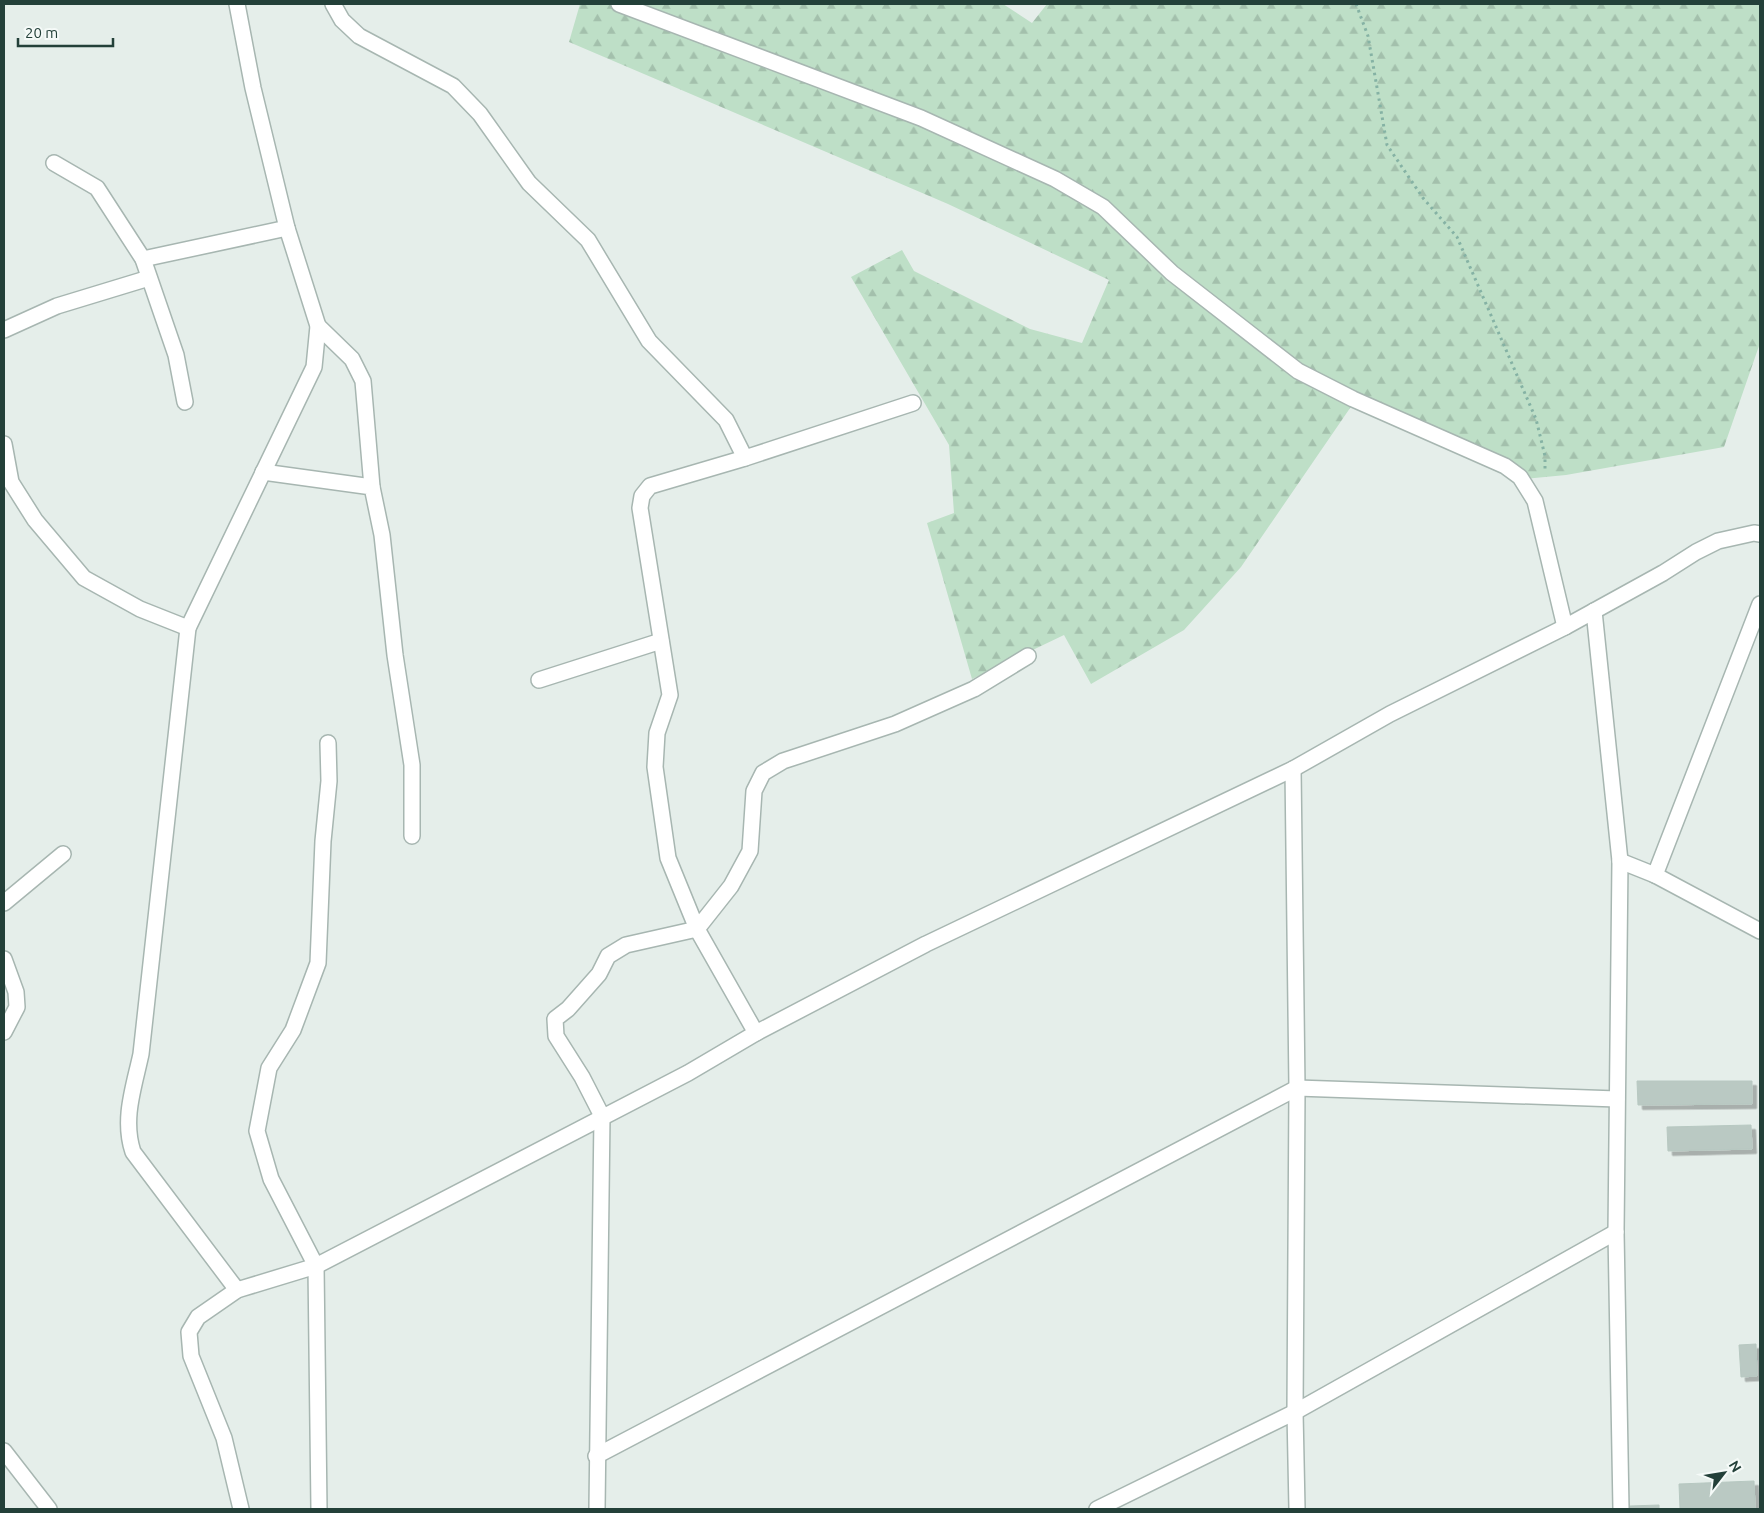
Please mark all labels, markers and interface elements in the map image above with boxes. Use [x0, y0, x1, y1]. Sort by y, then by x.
scale bar [18, 15, 112, 47]
text: 20 m [25, 24, 58, 41]
north arrow [1699, 1448, 1749, 1498]
text: N [1726, 1458, 1745, 1475]

